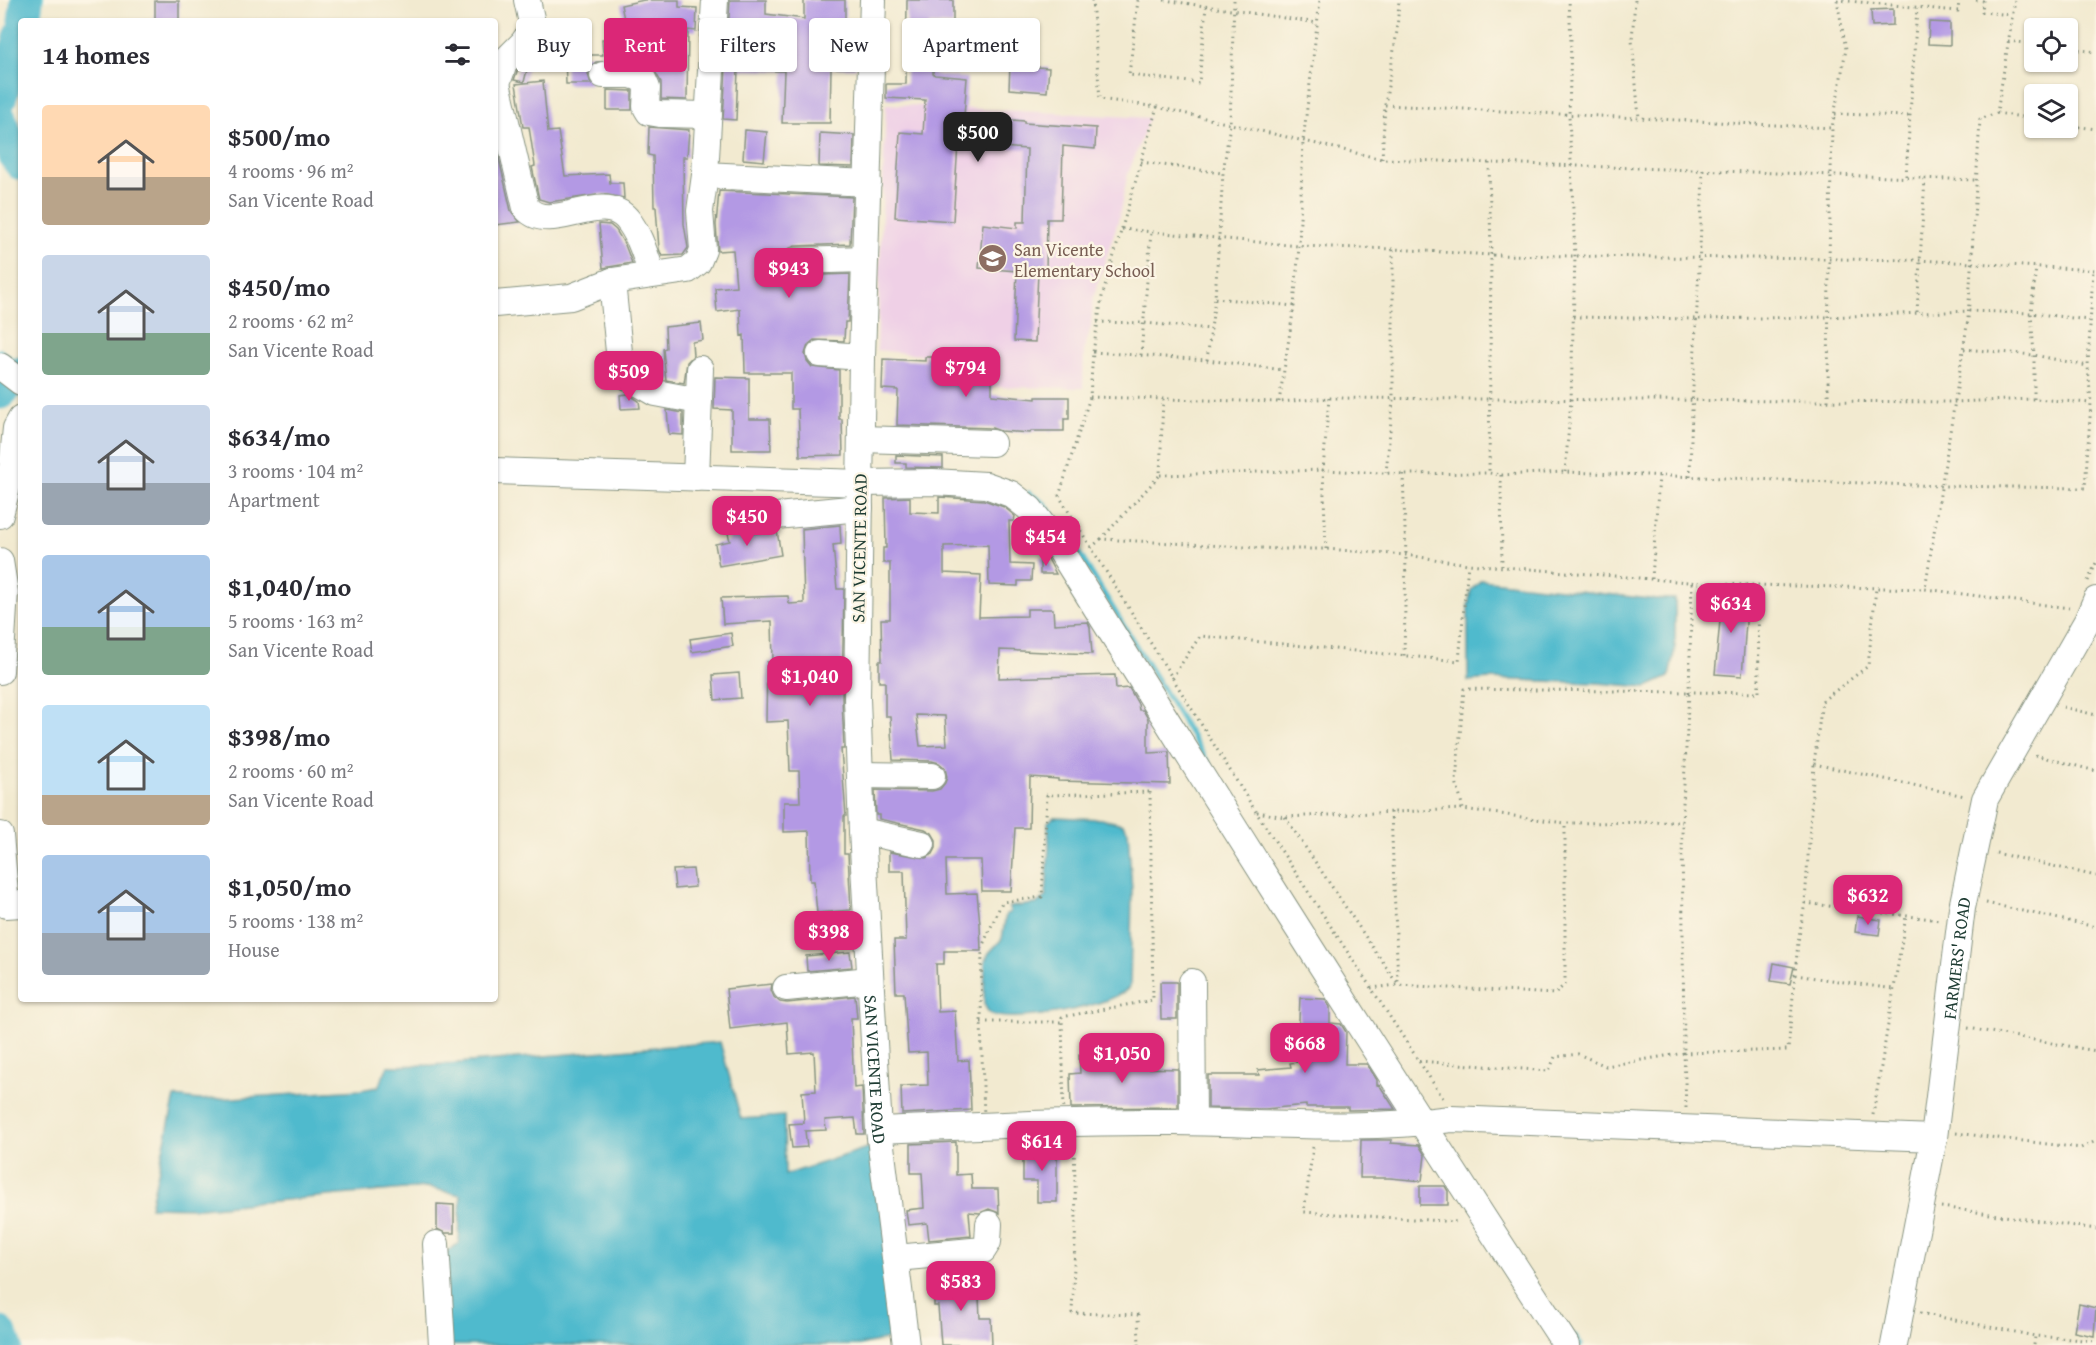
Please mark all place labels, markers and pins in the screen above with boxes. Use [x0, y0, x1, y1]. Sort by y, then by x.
pin: $500 [942, 112, 1014, 163]
place label: San Vicente Elementary School [1014, 236, 1155, 284]
school or university icon: San Vicente Elementary School [977, 243, 1009, 275]
pin: $943 [753, 248, 825, 299]
pin: $794 [930, 347, 1002, 398]
pin: $509 [593, 351, 665, 402]
pin: $450 [711, 496, 783, 547]
pin: $454 [1010, 516, 1082, 567]
pin: $634 [1695, 583, 1767, 634]
pin: $1,040 [761, 656, 859, 707]
pin: $632 [1832, 875, 1904, 926]
pin: $398 [793, 911, 865, 962]
pin: $668 [1269, 1023, 1341, 1074]
pin: $1,050 [1073, 1033, 1171, 1084]
pin: $614 [1006, 1121, 1078, 1172]
pin: $583 [925, 1261, 997, 1312]

